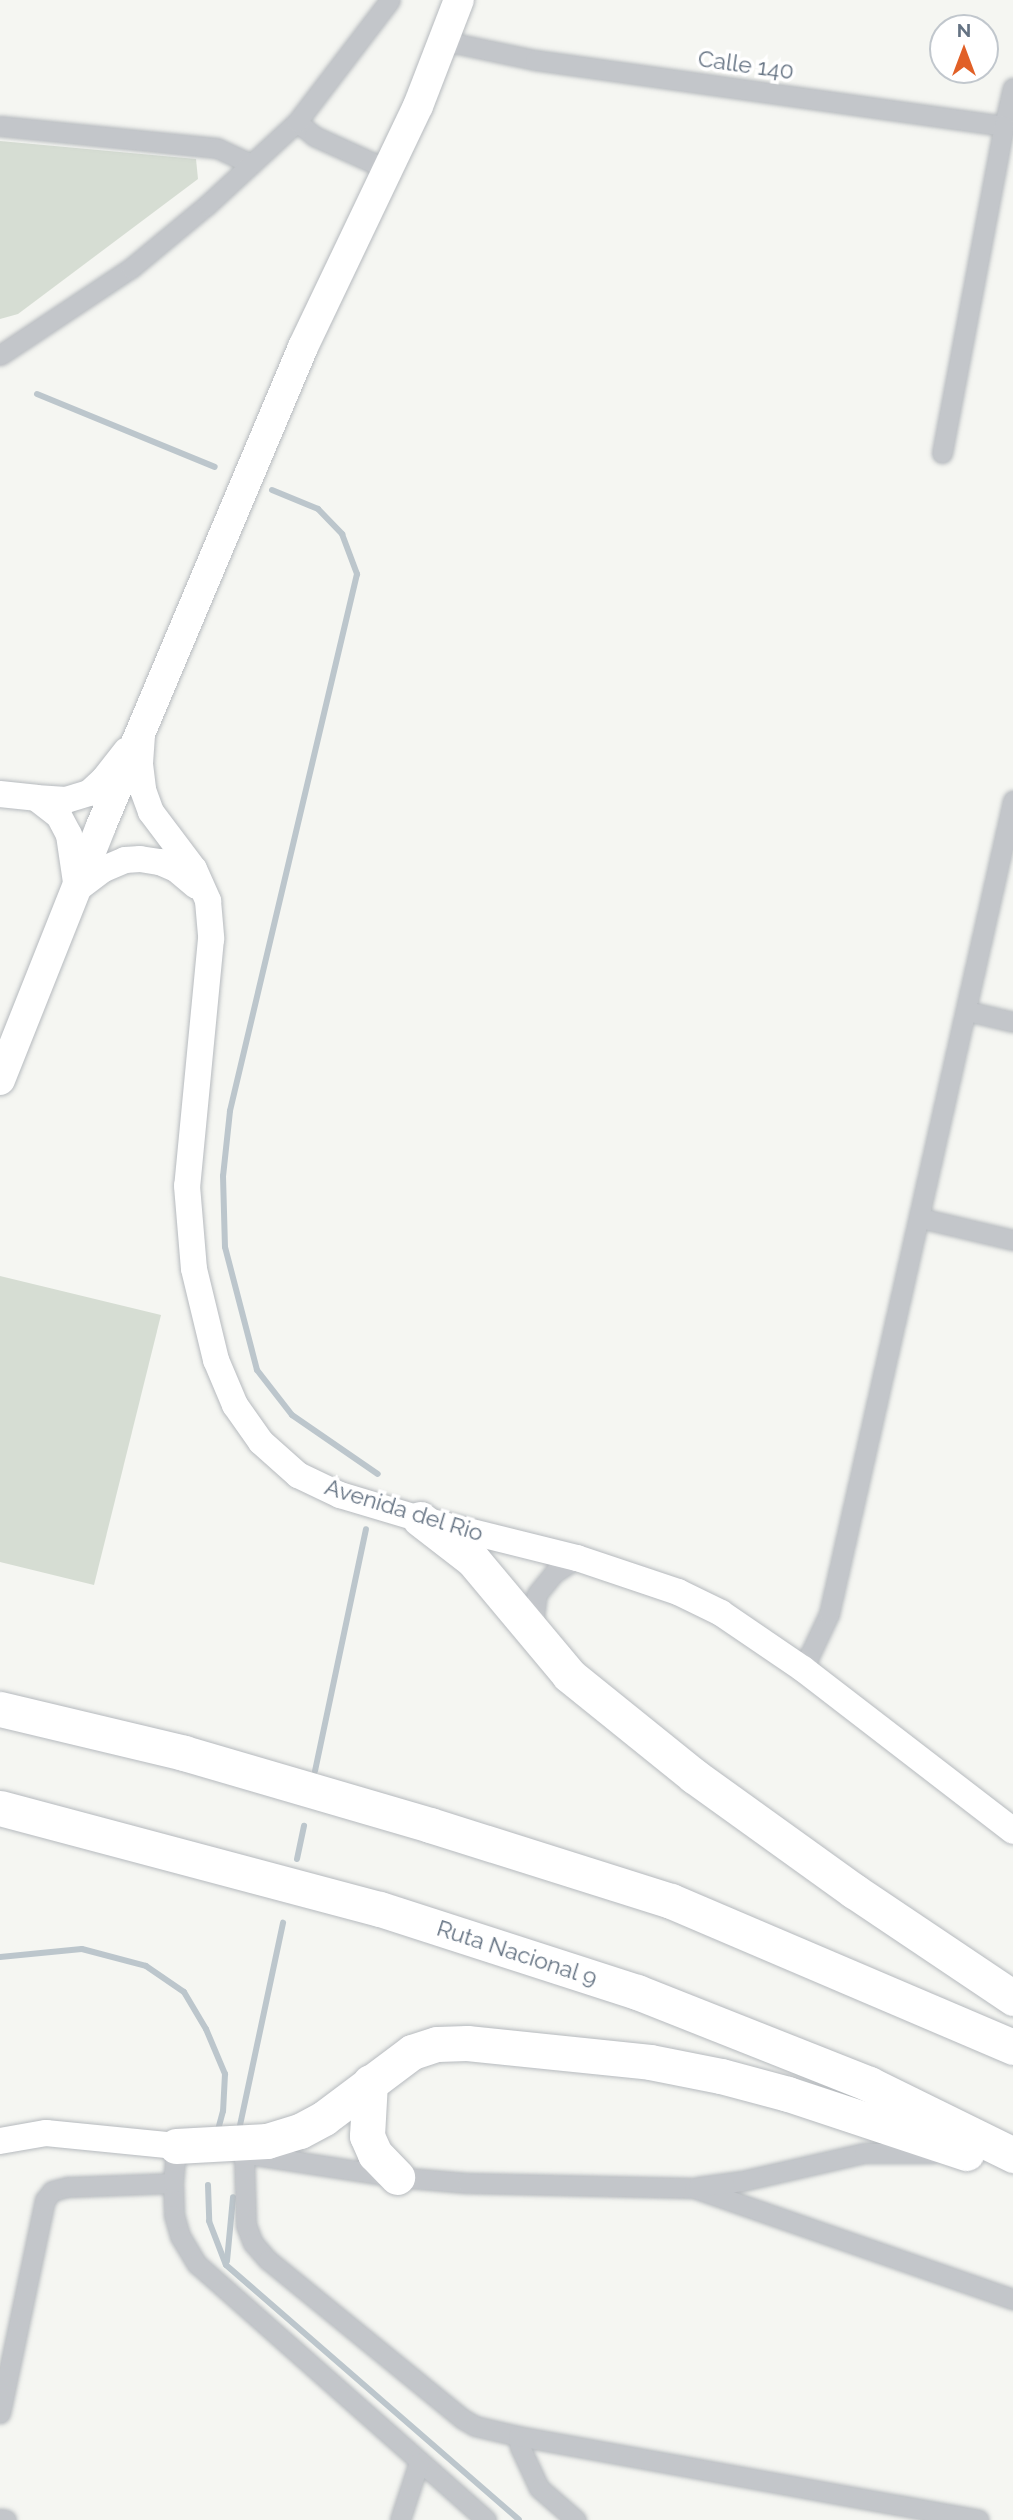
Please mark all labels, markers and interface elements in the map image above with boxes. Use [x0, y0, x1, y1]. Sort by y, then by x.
north arrow [929, 14, 999, 84]
text: N [957, 19, 971, 41]
street label: Calle 140 [696, 45, 796, 85]
street label: Avenida del Rio [321, 1473, 487, 1547]
street label: Ruta Nacional 9 [433, 1914, 601, 1992]

